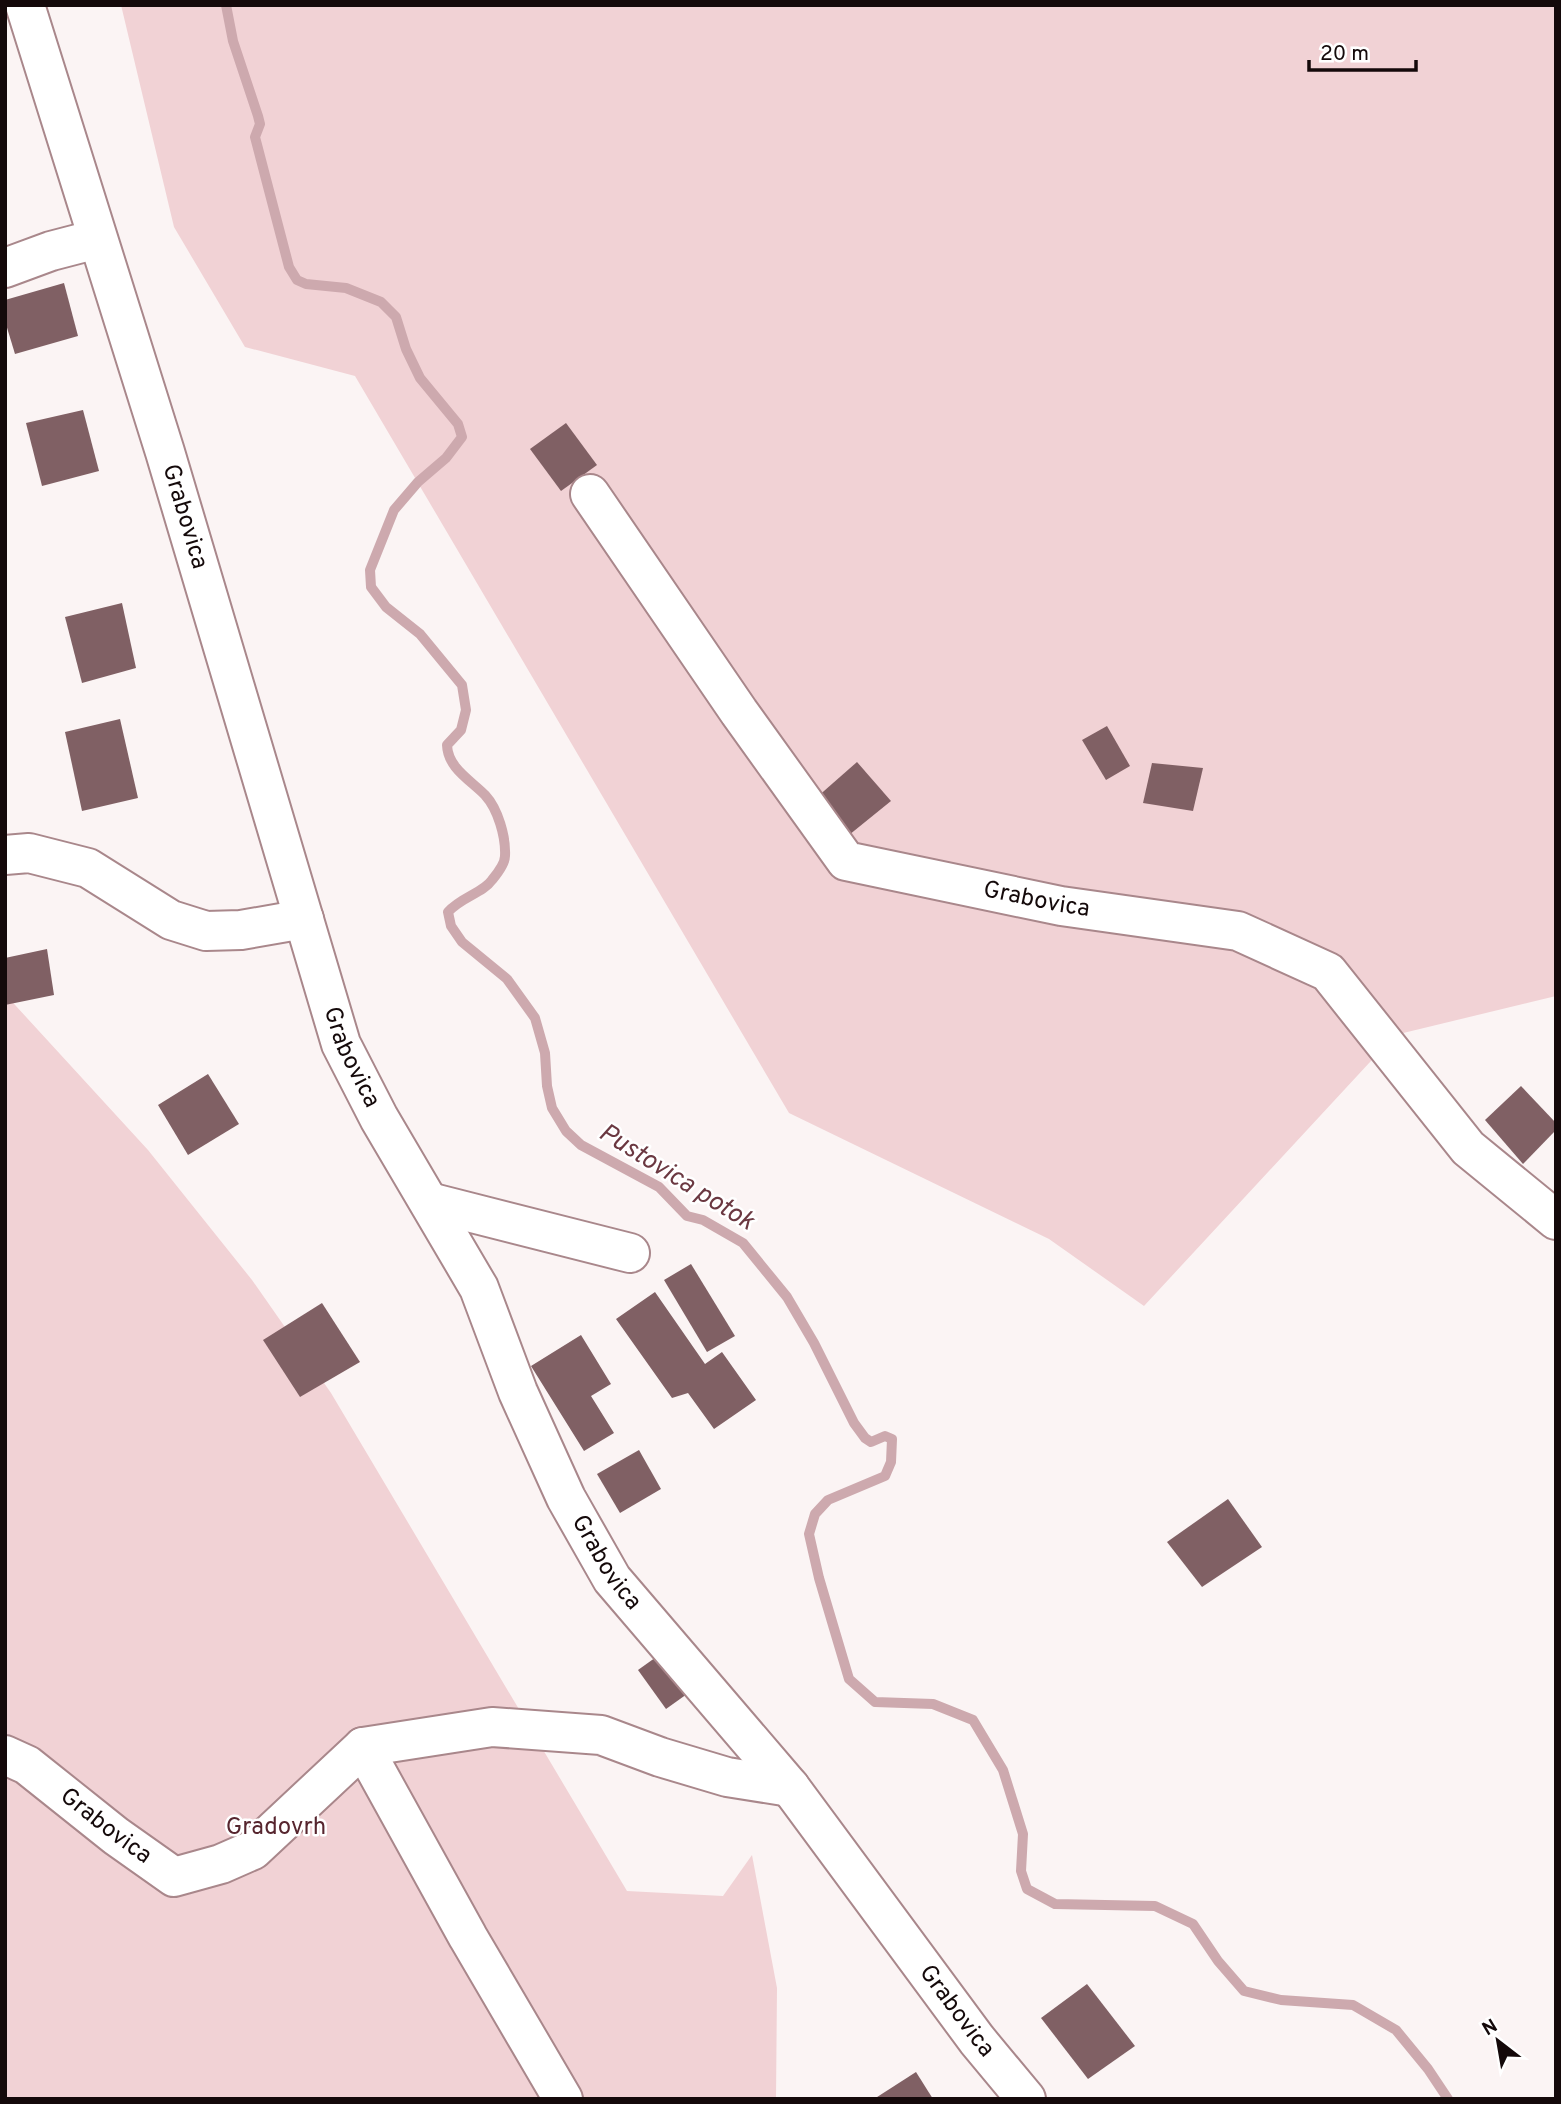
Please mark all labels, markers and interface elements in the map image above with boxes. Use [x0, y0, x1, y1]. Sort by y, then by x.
scale bar [1309, 28, 1416, 72]
text: 20 m [1320, 41, 1369, 68]
street label: Grabovica [155, 461, 214, 573]
street label: Grabovica [980, 875, 1092, 925]
street label: Grabovica [316, 1003, 386, 1113]
water label: Pustovica potok [592, 1117, 761, 1240]
street label: Grabovica [564, 1510, 647, 1617]
street label: Grabovica [53, 1782, 157, 1871]
park label: Gradovrh [226, 1813, 326, 1843]
street label: Grabovica [912, 1959, 1000, 2064]
north arrow [1463, 2006, 1533, 2076]
text: N [1478, 2014, 1502, 2042]

